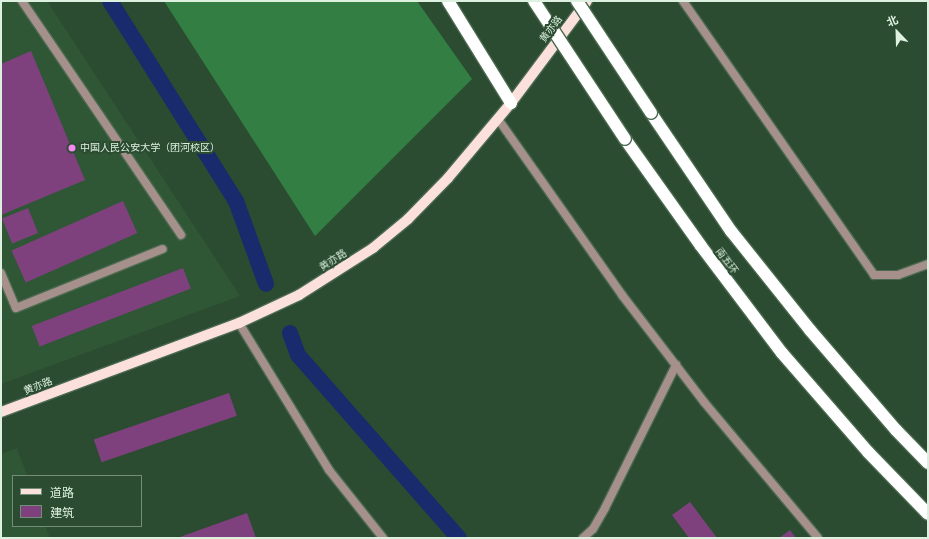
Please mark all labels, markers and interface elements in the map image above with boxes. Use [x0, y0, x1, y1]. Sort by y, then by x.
north arrow [877, 12, 917, 52]
text: 北 [885, 12, 900, 30]
street label: 黄亦路 [537, 13, 565, 45]
place label: 中国人民公安大学（团河校区） [80, 142, 220, 154]
marker: 中国人民公安大学（团河校区） [67, 143, 77, 153]
street label: 南五环 [713, 245, 741, 277]
street label: 黄亦路 [317, 247, 349, 273]
street label: 黄亦路 [22, 375, 54, 397]
legend [12, 475, 142, 527]
text: 道路 [50, 485, 74, 500]
text: 建筑 [50, 505, 74, 520]

